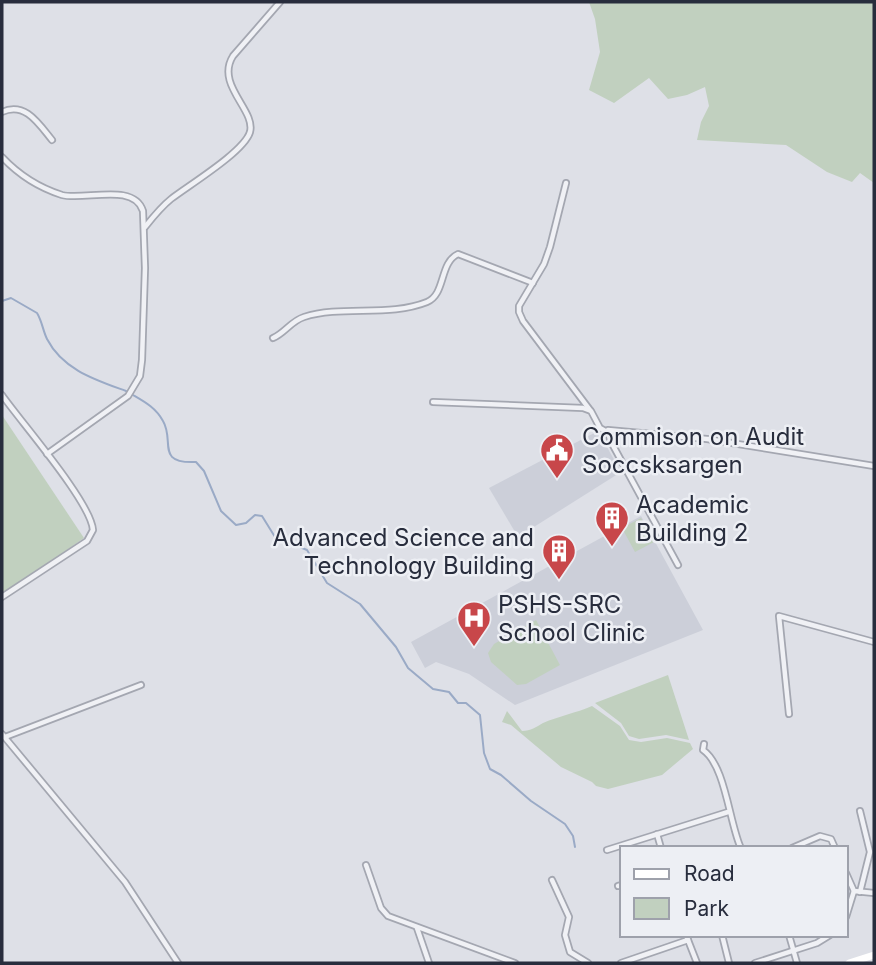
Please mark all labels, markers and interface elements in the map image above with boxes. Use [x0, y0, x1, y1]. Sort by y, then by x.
place label: Commison on Audit Soccsksargen [582, 422, 804, 479]
public building icon: Commison on Audit Soccsksargen [538, 431, 576, 480]
place label: Academic Building 2 [636, 490, 749, 547]
building icon: Academic Building 2 [593, 499, 631, 548]
place label: Advanced Science and Technology Building [273, 523, 534, 580]
building icon: Advanced Science and Technology Building [540, 532, 578, 581]
place label: PSHS-SRC School Clinic [498, 590, 646, 647]
hospital icon: PSHS-SRC School Clinic [455, 599, 493, 648]
legend [620, 846, 848, 937]
text: Road [684, 861, 735, 886]
text: Park [684, 896, 729, 921]

